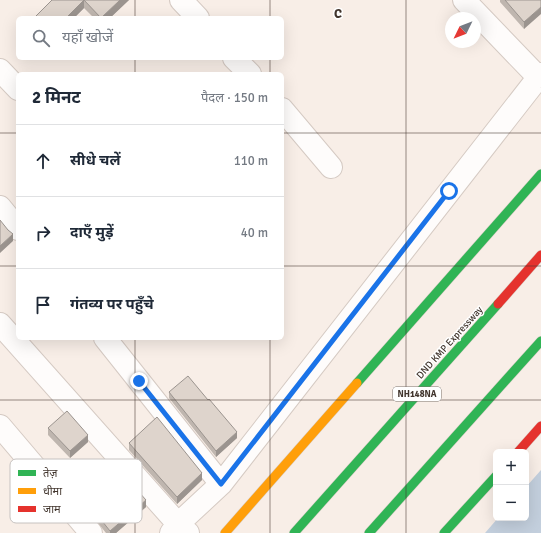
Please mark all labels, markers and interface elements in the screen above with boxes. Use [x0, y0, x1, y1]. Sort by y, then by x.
text: C [334, 6, 342, 22]
north arrow [445, 12, 481, 48]
search box [16, 16, 284, 60]
icon: search [30, 27, 52, 49]
text: यहाँ खोजें [62, 28, 113, 46]
text: 2 मिनट [32, 87, 81, 108]
text: पैदल · 150 m [201, 90, 268, 106]
icon: ahead [32, 150, 54, 172]
text: सीधे चलें [70, 151, 121, 169]
text: 110 m [234, 153, 268, 169]
route start [440, 182, 458, 200]
icon: right [32, 222, 54, 244]
text: दाएँ मुड़ें [70, 223, 114, 241]
text: 40 m [241, 225, 268, 241]
icon: arrive [32, 294, 54, 316]
text: गंतव्य पर पहुँचे [70, 295, 154, 313]
street label: DND KMP Expressway [414, 304, 486, 381]
route end [130, 372, 148, 390]
road number: NH148NA [393, 387, 441, 401]
map controls [493, 449, 529, 521]
button: + [493, 449, 529, 485]
legend [10, 459, 142, 523]
text: तेज़ [43, 467, 58, 480]
text: धीमा [43, 485, 62, 498]
button: − [493, 485, 529, 521]
text: जाम [43, 503, 61, 516]

